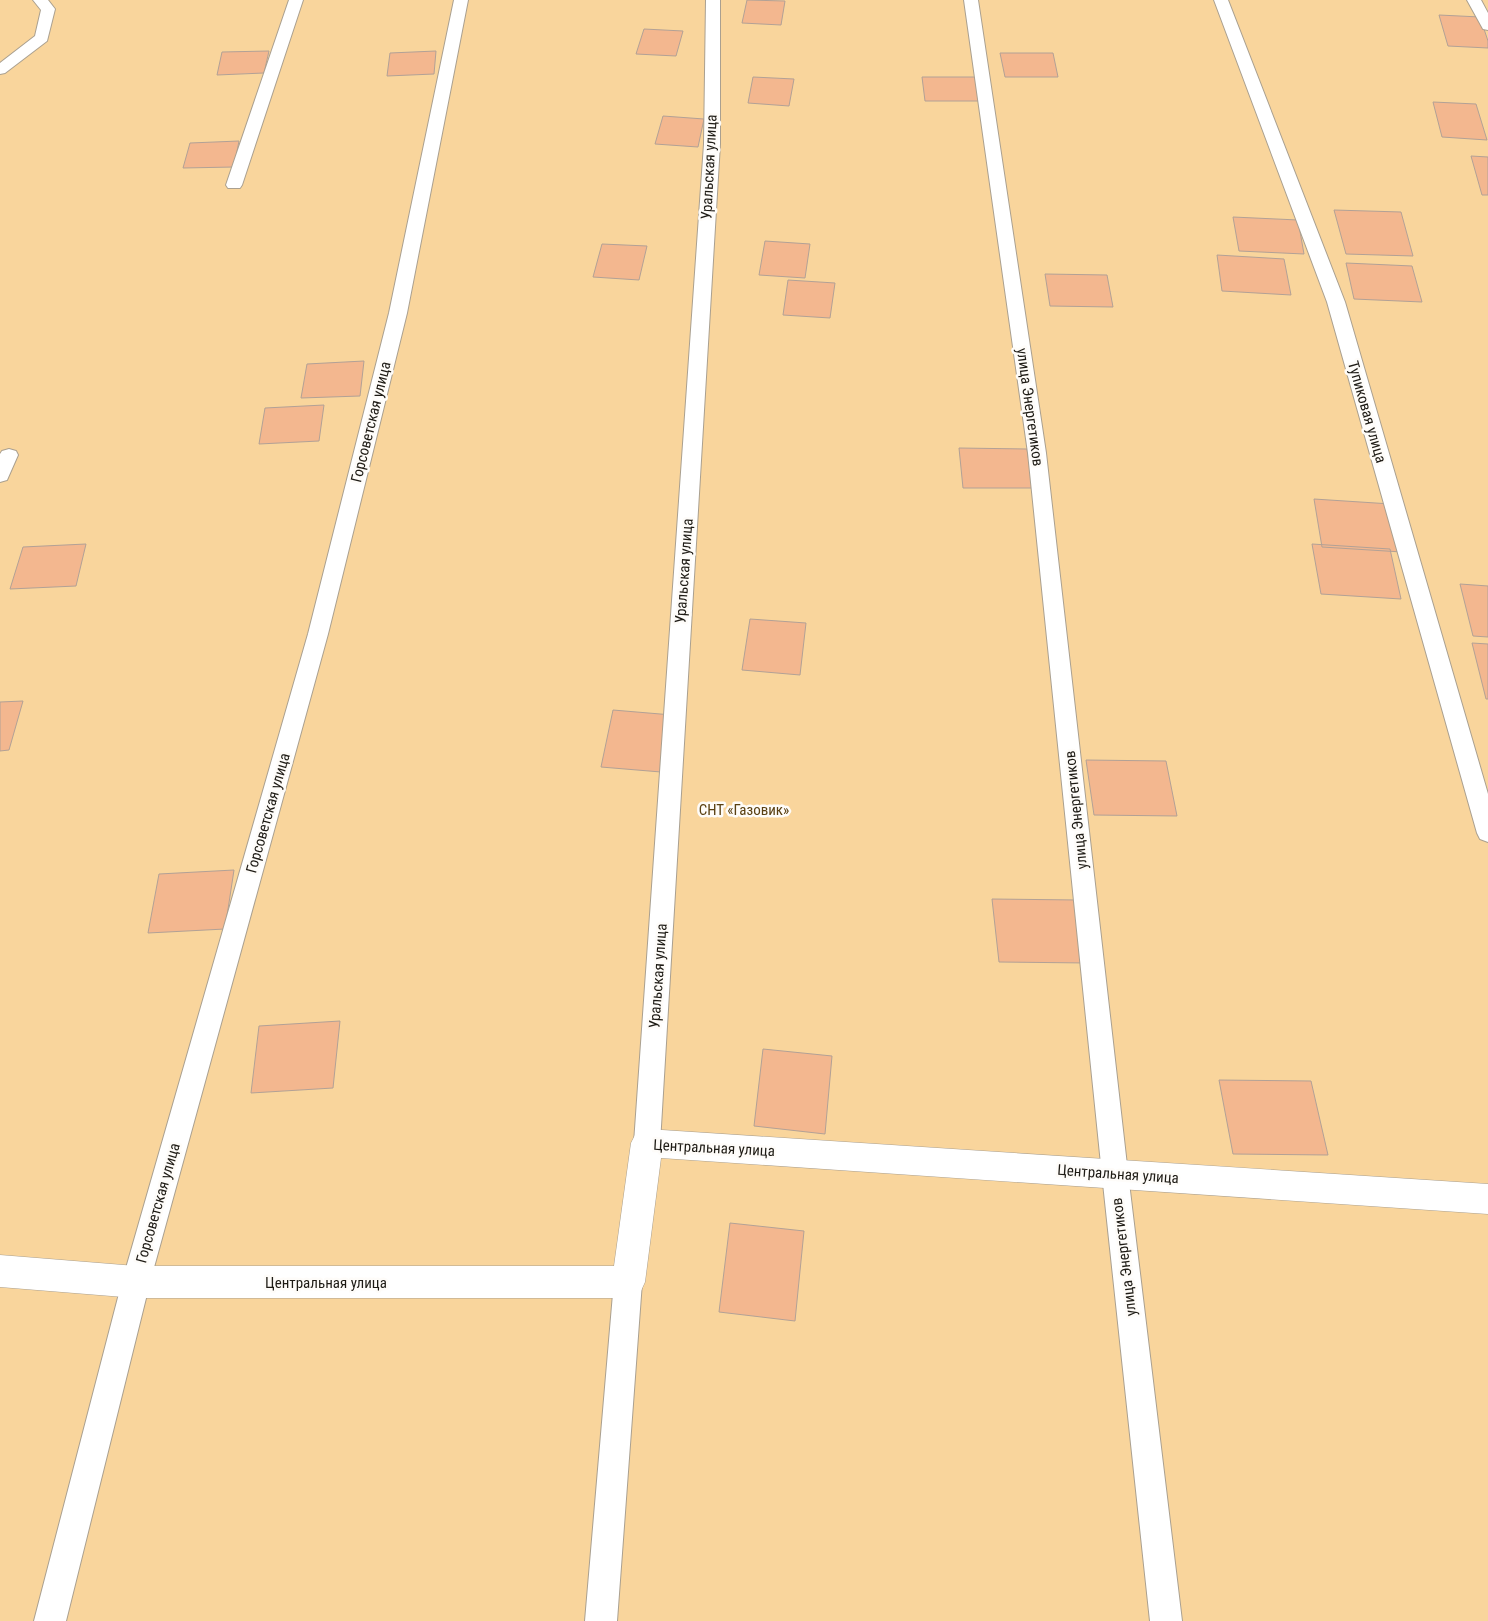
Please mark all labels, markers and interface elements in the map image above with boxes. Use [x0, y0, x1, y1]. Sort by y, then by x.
street label: Уральская улица [697, 114, 721, 220]
street label: улица Энергетиков [1013, 347, 1047, 467]
street label: Тупиковая улица [1344, 359, 1390, 465]
street label: Горсоветская улица [347, 360, 395, 484]
street label: Уральская улица [671, 518, 697, 624]
street label: улица Энергетиков [1061, 750, 1091, 870]
street label: Горсоветская улица [242, 751, 294, 875]
park label: СНТ «Газовик» [699, 801, 789, 819]
street label: Уральская улица [645, 923, 671, 1029]
street label: Центральная улица [653, 1136, 775, 1160]
street label: Горсоветская улица [132, 1141, 184, 1265]
street label: Центральная улица [1057, 1161, 1179, 1187]
street label: улица Энергетиков [1108, 1197, 1140, 1317]
street label: Центральная улица [265, 1274, 387, 1292]

